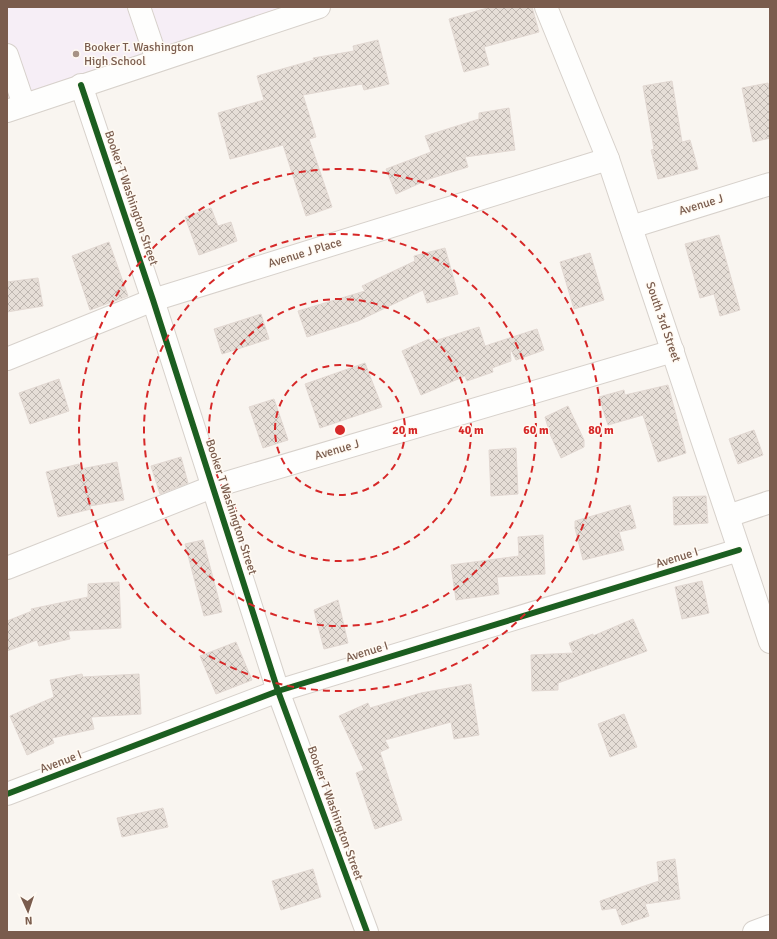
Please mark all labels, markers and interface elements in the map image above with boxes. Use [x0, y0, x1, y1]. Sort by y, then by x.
place label: Booker T. Washington High School [84, 40, 194, 69]
marker: Booker T. Washington High School [71, 49, 81, 59]
street label: Booker T Washington Street [101, 129, 161, 267]
street label: Avenue J [677, 191, 725, 219]
street label: Avenue J Place [266, 235, 344, 271]
street label: South 3rd Street [642, 280, 684, 364]
centre of rings [333, 423, 347, 437]
text: 20 m [392, 423, 418, 438]
text: 40 m [458, 423, 484, 438]
text: 60 m [523, 423, 549, 438]
text: 80 m [588, 423, 614, 438]
street label: Booker T Washington Street [202, 437, 260, 577]
street label: Avenue J [313, 437, 361, 463]
street label: Avenue I [654, 544, 700, 572]
street label: Avenue I [344, 638, 390, 666]
street label: Booker T Washington Street [304, 744, 366, 882]
street label: Avenue I [38, 747, 84, 777]
north arrow [8, 891, 48, 931]
text: N [24, 914, 33, 927]

